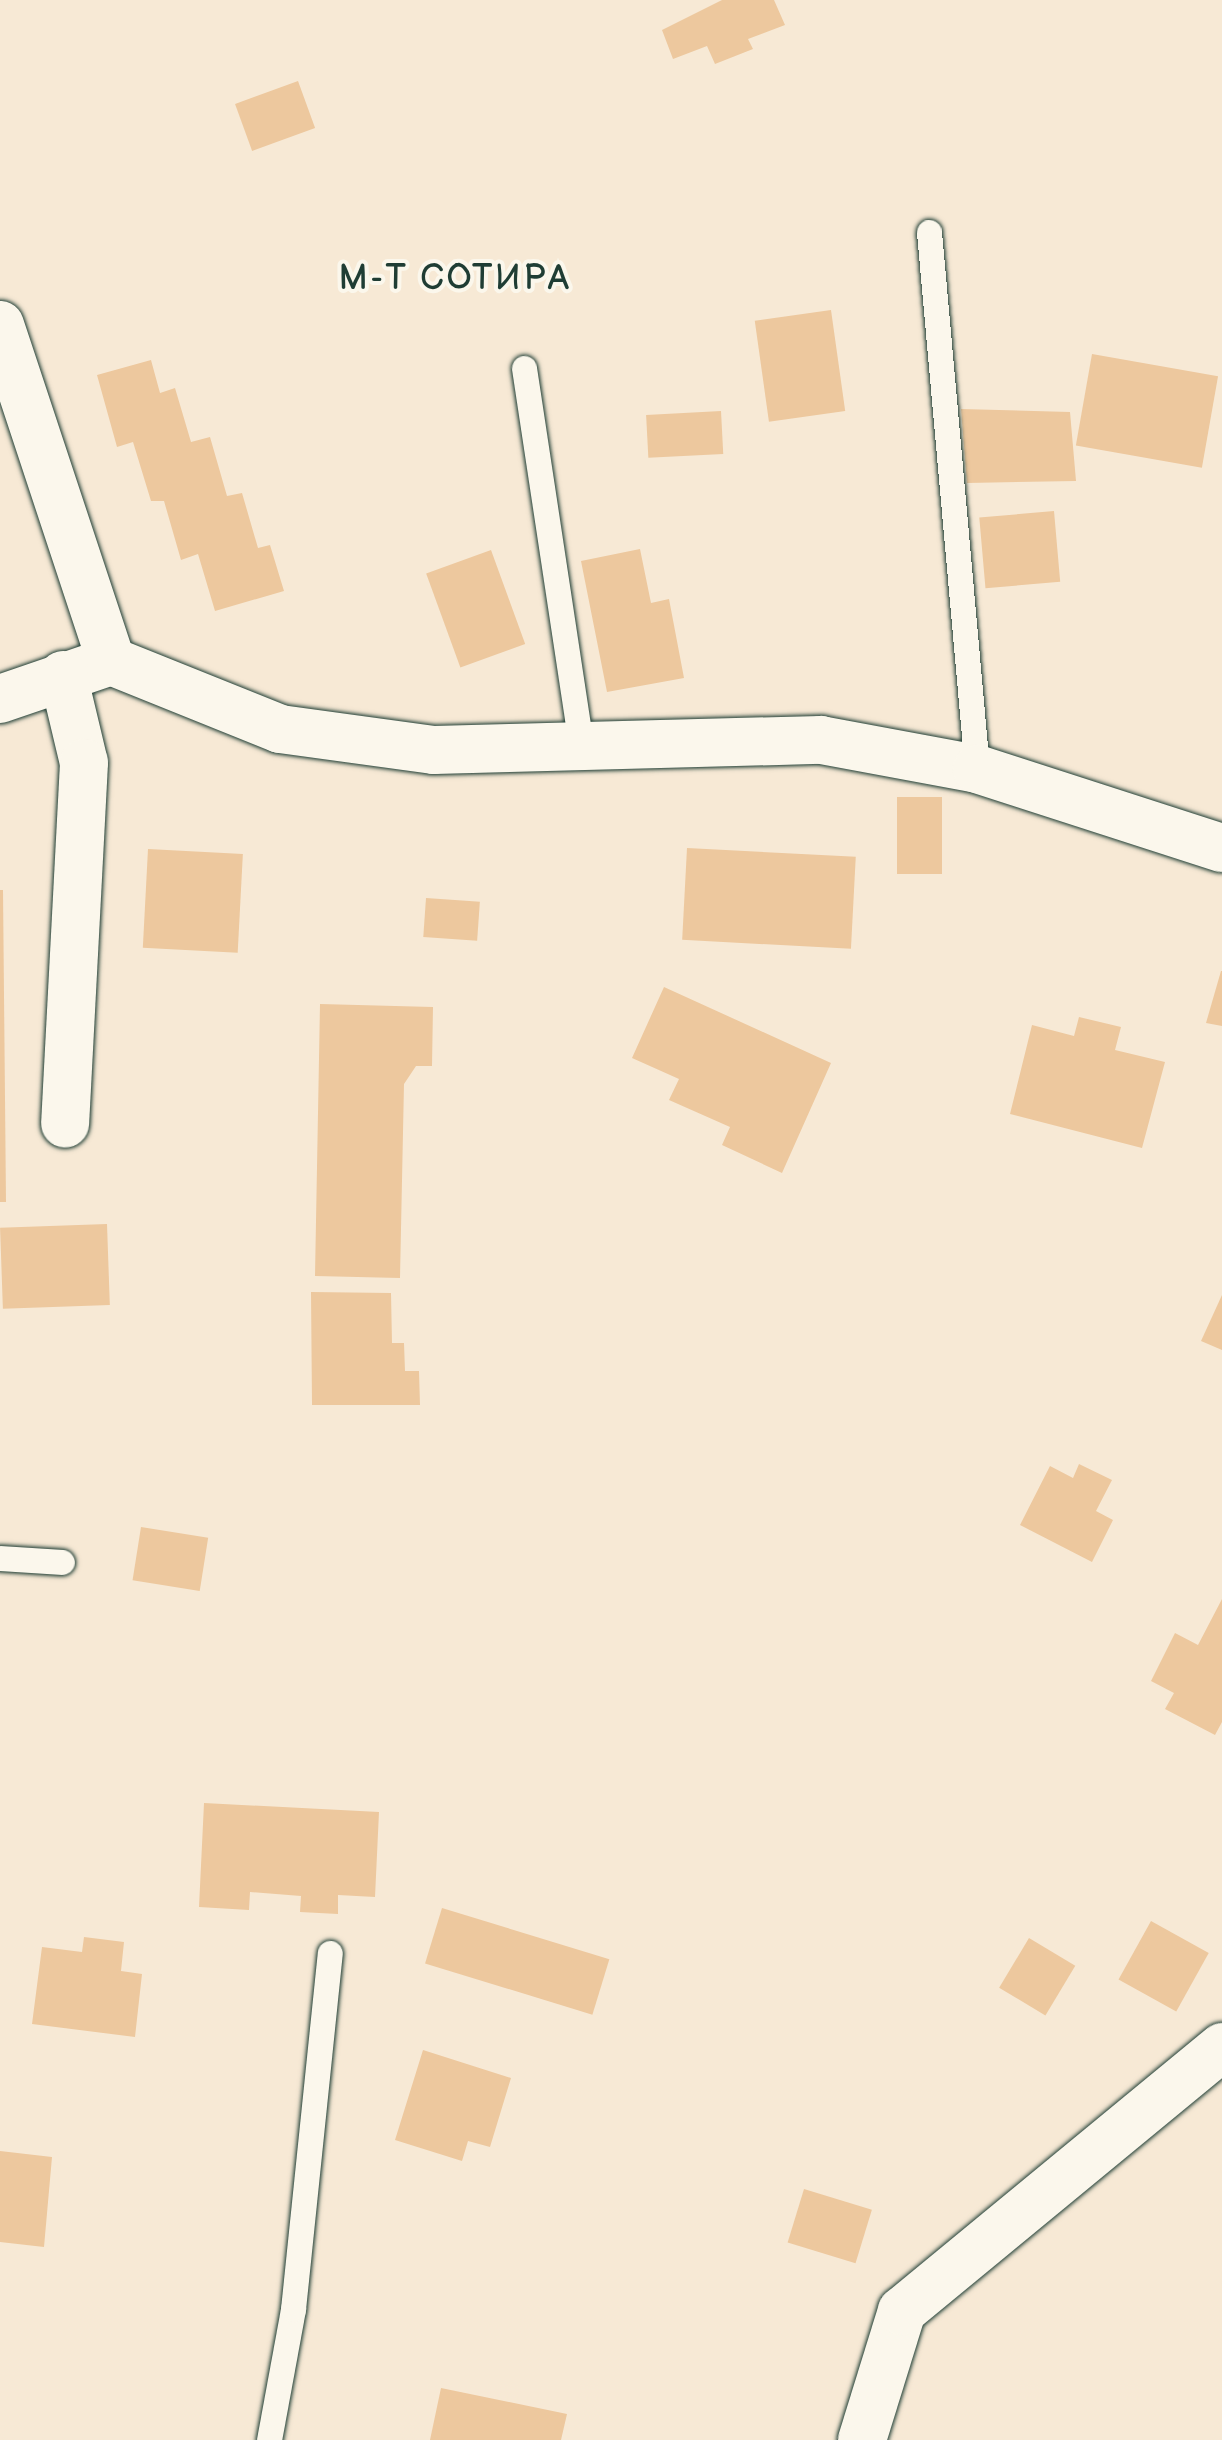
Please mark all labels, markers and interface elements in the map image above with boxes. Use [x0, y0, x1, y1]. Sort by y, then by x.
district label: М-Т СОТИРА [339, 258, 571, 300]

